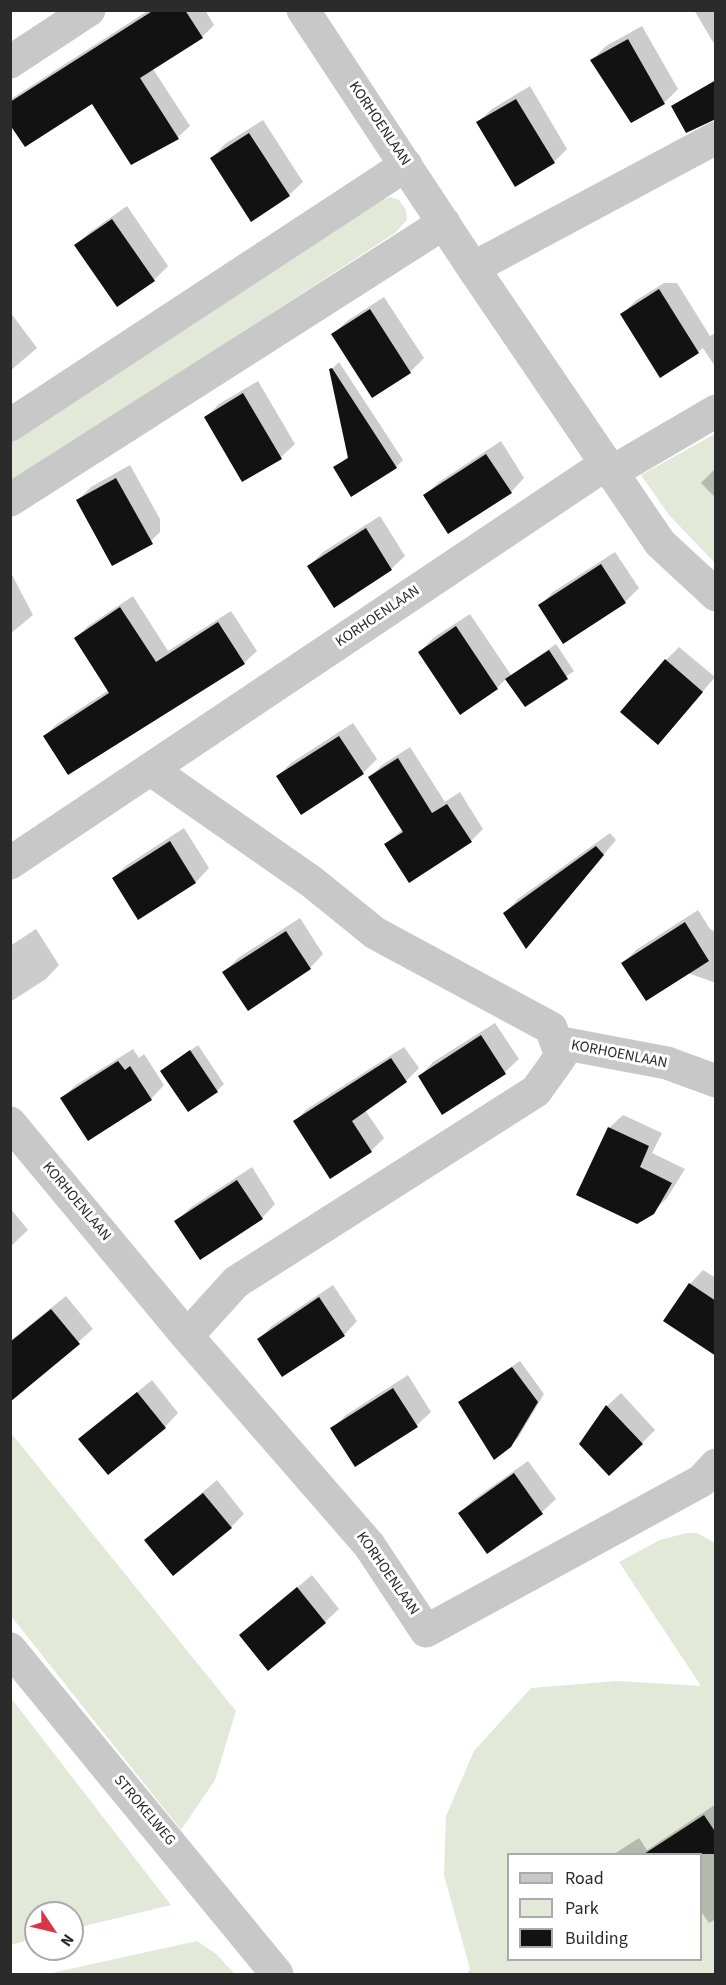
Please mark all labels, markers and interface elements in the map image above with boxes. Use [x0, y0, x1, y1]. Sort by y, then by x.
street label: KORHOENLAAN [344, 79, 414, 169]
street label: KORHOENLAAN [333, 582, 423, 652]
street label: KORHOENLAAN [569, 1037, 669, 1073]
street label: KORHOENLAAN [38, 1159, 114, 1245]
street label: KORHOENLAAN [352, 1529, 422, 1619]
street label: STROKELWEG [109, 1772, 179, 1850]
legend [507, 1853, 702, 1961]
text: Road [565, 1866, 604, 1891]
text: Park [565, 1896, 599, 1921]
north arrow [24, 1901, 84, 1961]
text: Building [565, 1926, 628, 1951]
text: N [55, 1930, 79, 1951]

